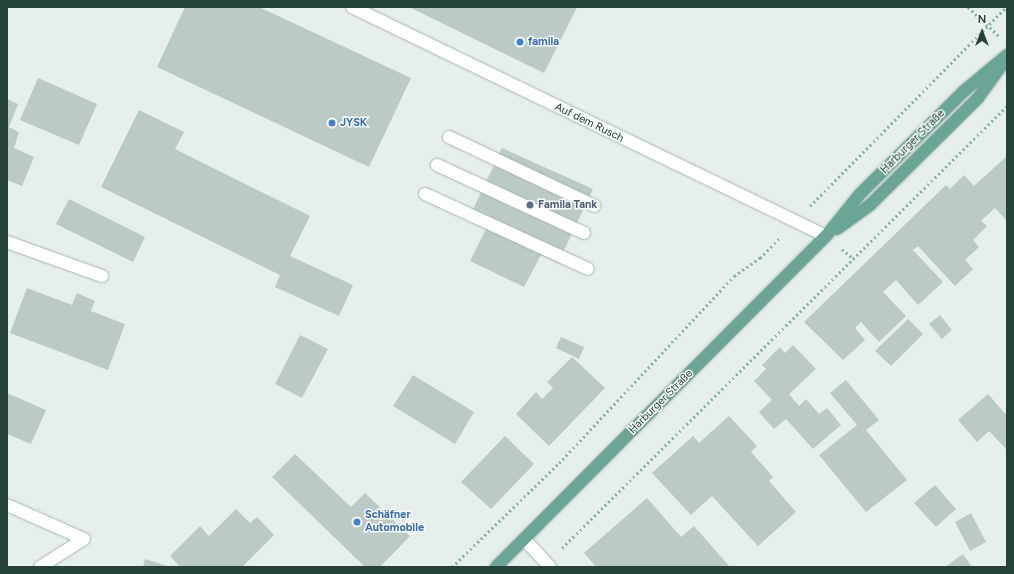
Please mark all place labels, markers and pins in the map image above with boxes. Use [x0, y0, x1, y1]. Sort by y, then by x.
place label: famila [528, 35, 559, 49]
marker: famila [515, 37, 525, 47]
place label: JYSK [340, 116, 367, 130]
marker: JYSK [327, 118, 337, 128]
place label: Famila Tank [538, 198, 597, 212]
marker: Famila Tank [525, 200, 535, 210]
place label: Schäfner Automobile [365, 509, 424, 535]
marker: Schäfner Automobile [352, 517, 362, 527]

